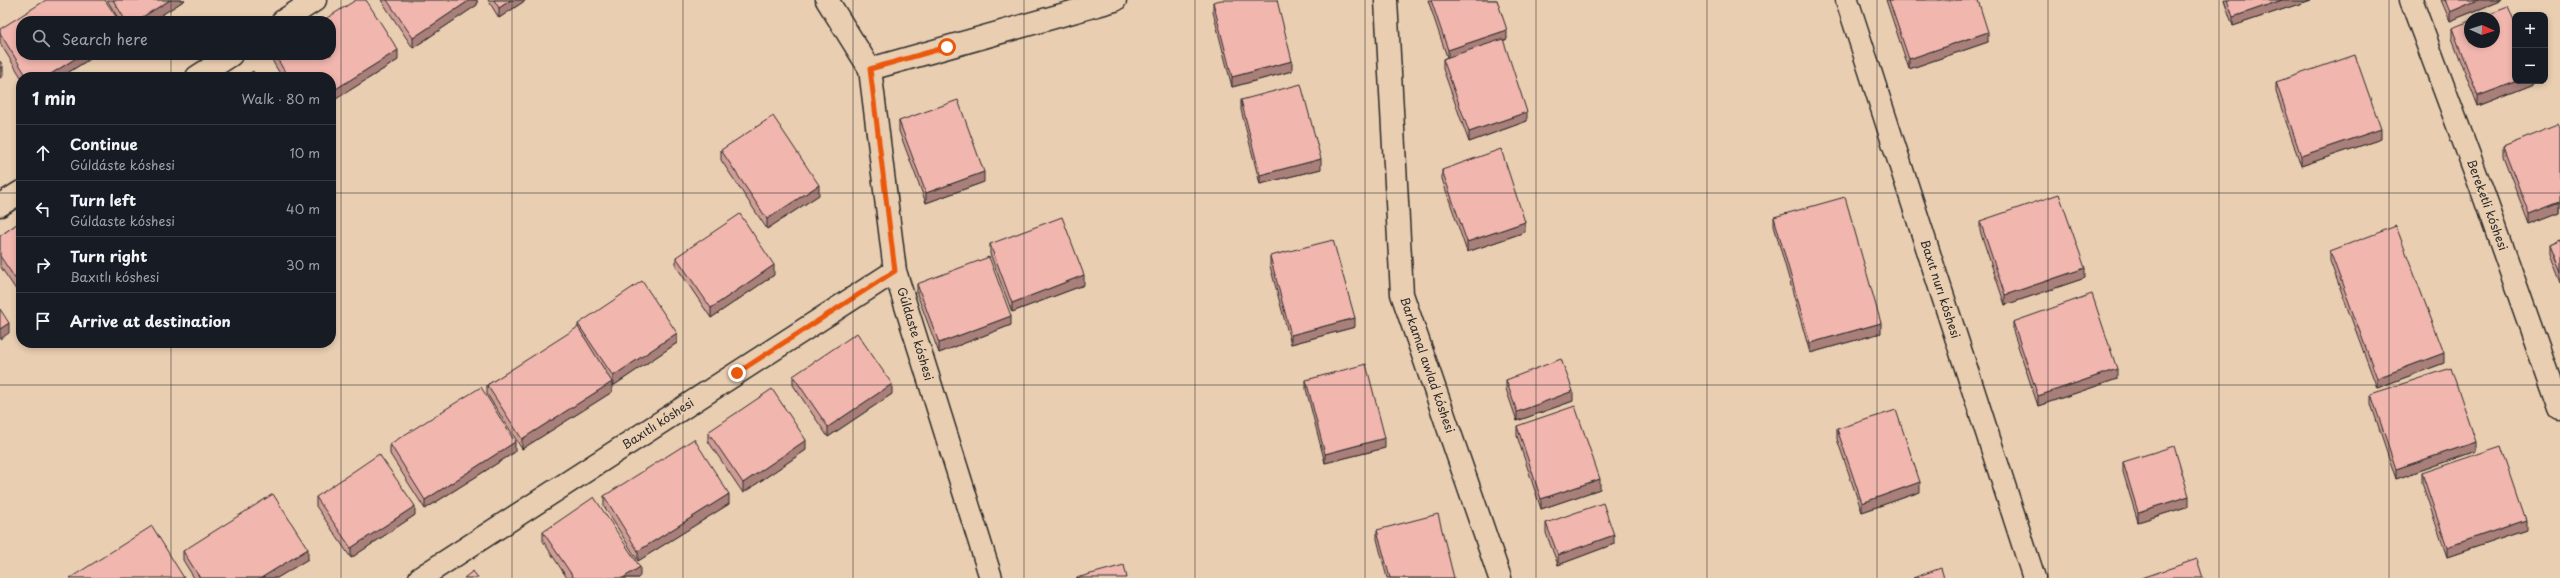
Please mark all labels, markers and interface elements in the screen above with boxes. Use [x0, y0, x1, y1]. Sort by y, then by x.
north arrow [2464, 12, 2500, 48]
map controls [2512, 12, 2548, 84]
button: + [2512, 12, 2548, 48]
search box [16, 16, 336, 60]
icon: search [30, 27, 52, 49]
text: Search here [62, 27, 148, 50]
route start [938, 38, 956, 56]
button: − [2512, 48, 2548, 84]
text: 1 min [32, 85, 76, 111]
text: Walk · 80 m [242, 89, 320, 108]
text: Continue [70, 132, 138, 155]
icon: ahead [32, 142, 54, 164]
text: 10 m [290, 143, 320, 162]
text: Gúldáste kóshesi [70, 155, 175, 174]
street label: Bereketli kóshesi [2463, 156, 2513, 253]
text: Turn left [70, 188, 136, 211]
icon: left [32, 198, 54, 220]
text: 40 m [286, 199, 320, 218]
text: Gúldaste kóshesi [70, 211, 175, 230]
street label: Baxıt nurı kóshesi [1916, 237, 1965, 341]
text: Turn right [70, 244, 147, 267]
icon: right [32, 254, 54, 276]
text: 30 m [286, 255, 320, 274]
text: Baxıtlı kóshesi [70, 267, 159, 286]
street label: Gúldaste kóshesi [893, 285, 939, 383]
street label: Barkamal awlad kóshesi [1396, 294, 1460, 435]
text: Arrive at destination [70, 309, 231, 332]
icon: arrive [32, 310, 54, 332]
route end [728, 364, 746, 382]
street label: Baxıtlı kóshesi [618, 393, 697, 453]

